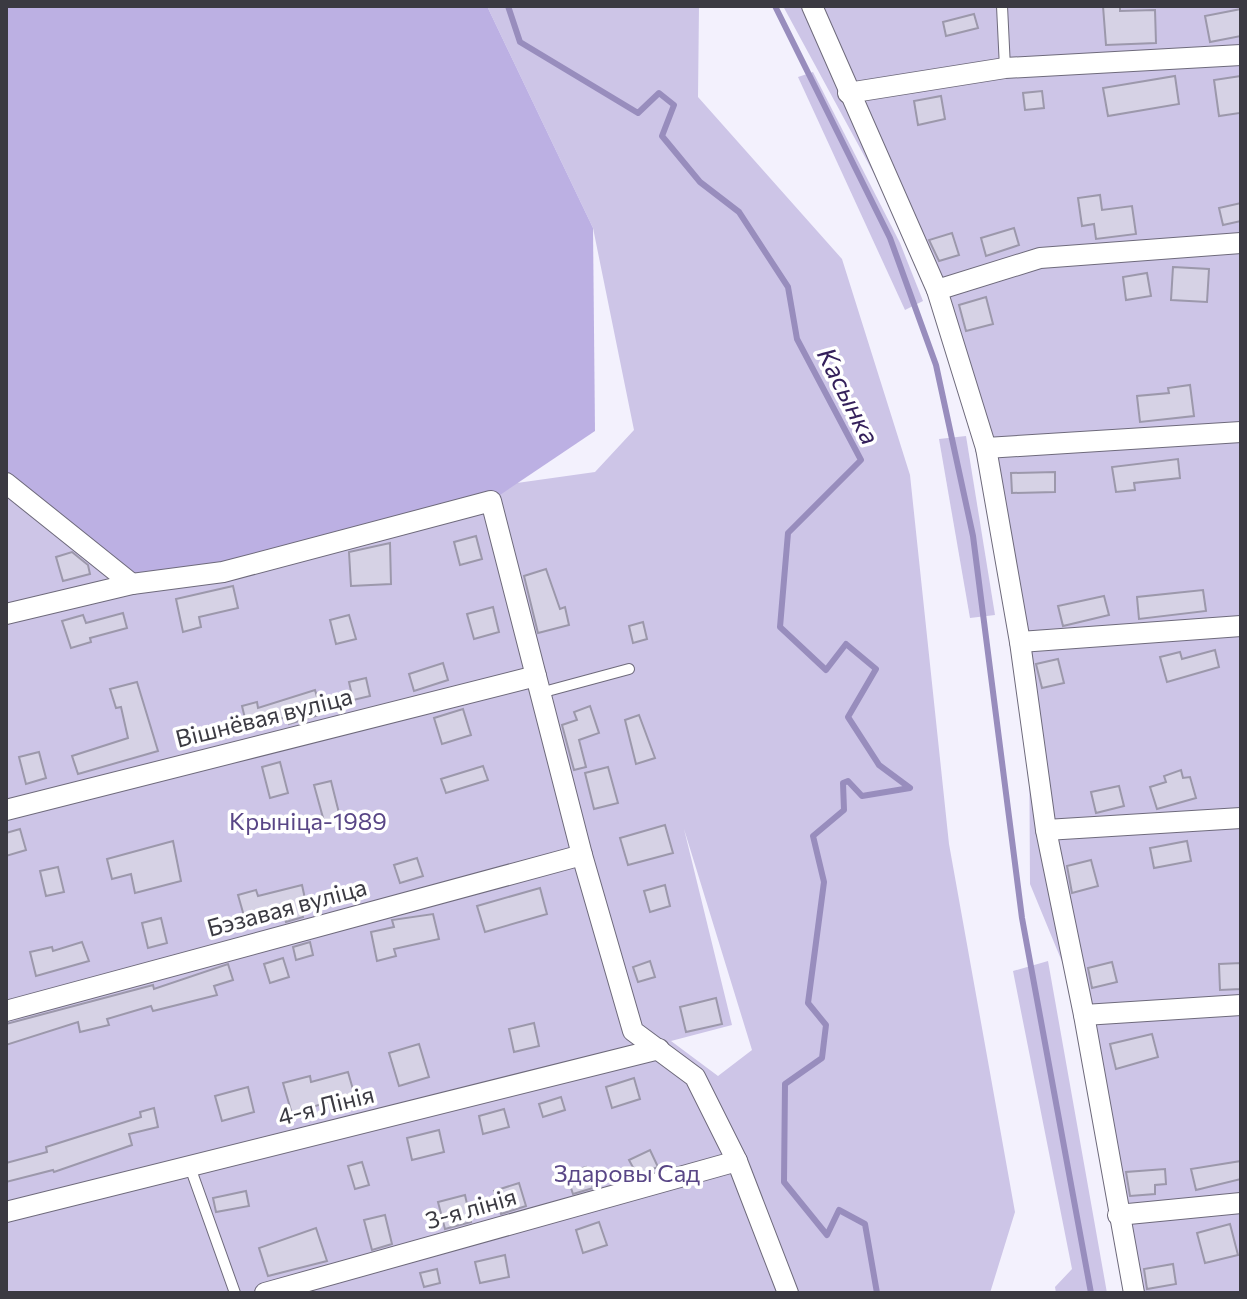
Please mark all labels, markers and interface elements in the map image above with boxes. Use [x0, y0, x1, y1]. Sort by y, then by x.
water label: Касынка [812, 342, 887, 449]
street label: Вішнёвая вуліца [172, 681, 355, 753]
park label: Крыніца-1989 [229, 806, 387, 835]
street label: Бэзавая вуліца [204, 871, 370, 942]
street label: 4-я Лінія [274, 1079, 377, 1131]
park label: Здаровы Сад [554, 1158, 700, 1187]
street label: 3-я лінія [422, 1181, 520, 1234]

